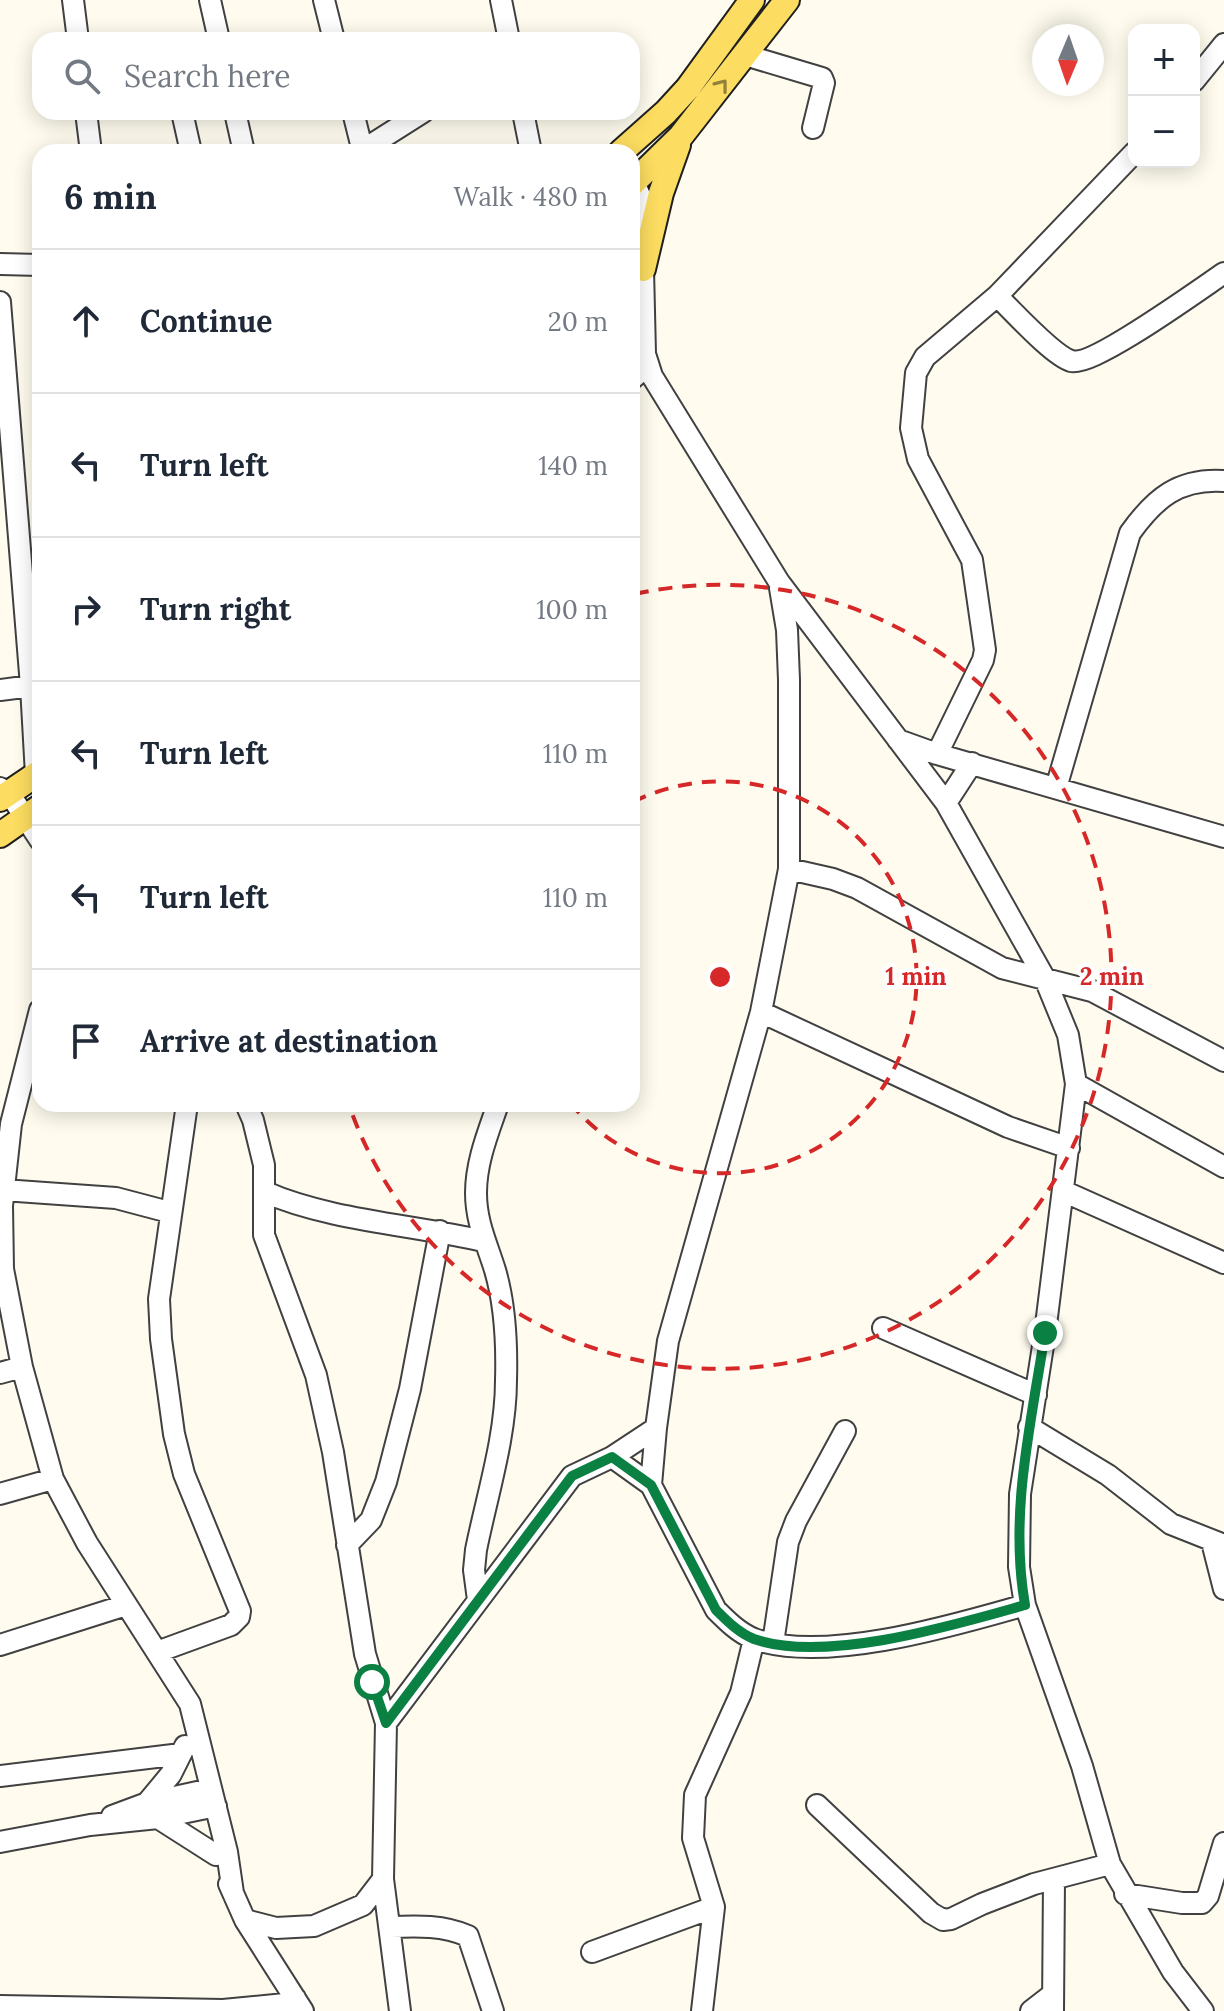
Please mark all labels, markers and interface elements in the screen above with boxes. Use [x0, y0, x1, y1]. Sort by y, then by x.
north arrow [1032, 24, 1104, 96]
map controls [1128, 24, 1200, 168]
button: + [1128, 24, 1200, 96]
search box [32, 32, 640, 120]
icon: search [60, 54, 104, 98]
text: Search here [124, 57, 291, 95]
one-way arrow [712, 79, 726, 94]
button: − [1128, 96, 1200, 168]
text: 6 min [64, 175, 157, 218]
text: Walk · 480 m [454, 180, 608, 213]
icon: ahead [64, 299, 108, 343]
text: Continue [140, 302, 272, 340]
text: 20 m [548, 305, 608, 338]
icon: left [64, 443, 108, 487]
text: Turn left [140, 446, 268, 484]
text: 140 m [538, 449, 608, 482]
icon: right [64, 587, 108, 631]
text: Turn right [140, 590, 291, 628]
text: 100 m [536, 593, 608, 626]
icon: left [64, 731, 108, 775]
text: Turn left [140, 734, 268, 772]
text: 110 m [543, 737, 608, 770]
icon: left [64, 875, 108, 919]
text: Turn left [140, 878, 268, 916]
text: 110 m [543, 881, 608, 914]
text: 1 min [885, 961, 947, 992]
text: 2 min [1080, 961, 1144, 992]
centre of rings [706, 963, 734, 991]
icon: arrive [64, 1019, 108, 1063]
text: Arrive at destination [140, 1022, 438, 1060]
route end [1027, 1315, 1063, 1351]
route start [354, 1664, 390, 1700]

